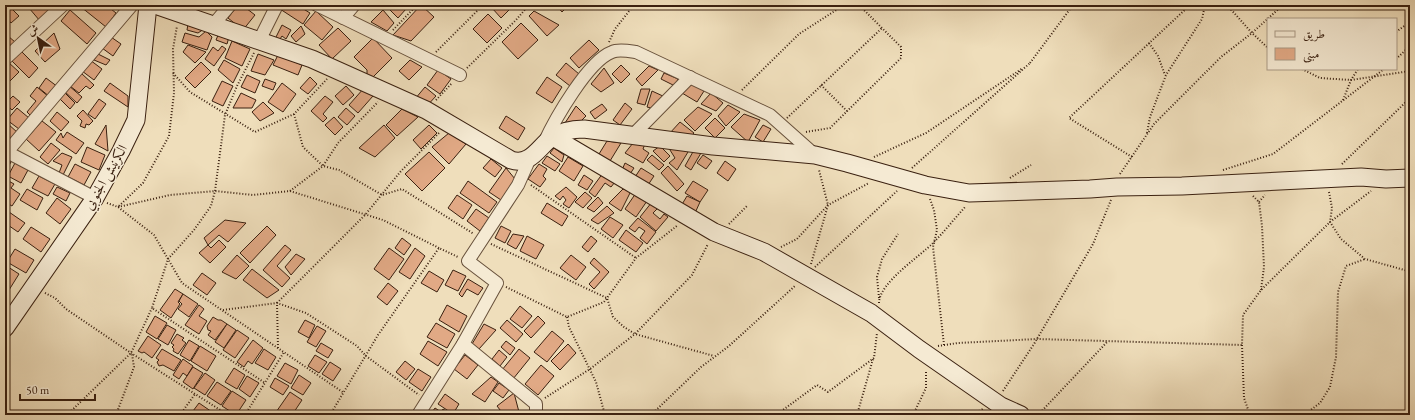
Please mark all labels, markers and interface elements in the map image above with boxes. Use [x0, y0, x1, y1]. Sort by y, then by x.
north arrow [18, 18, 58, 58]
legend [1267, 18, 1397, 70]
text: ش [24, 21, 41, 38]
text: طريق [1303, 26, 1325, 42]
text: مبنى [1303, 46, 1319, 63]
street label: الكرنيش الجنوبي [79, 141, 134, 214]
scale bar [20, 376, 95, 402]
text: 50 m [26, 382, 50, 398]

